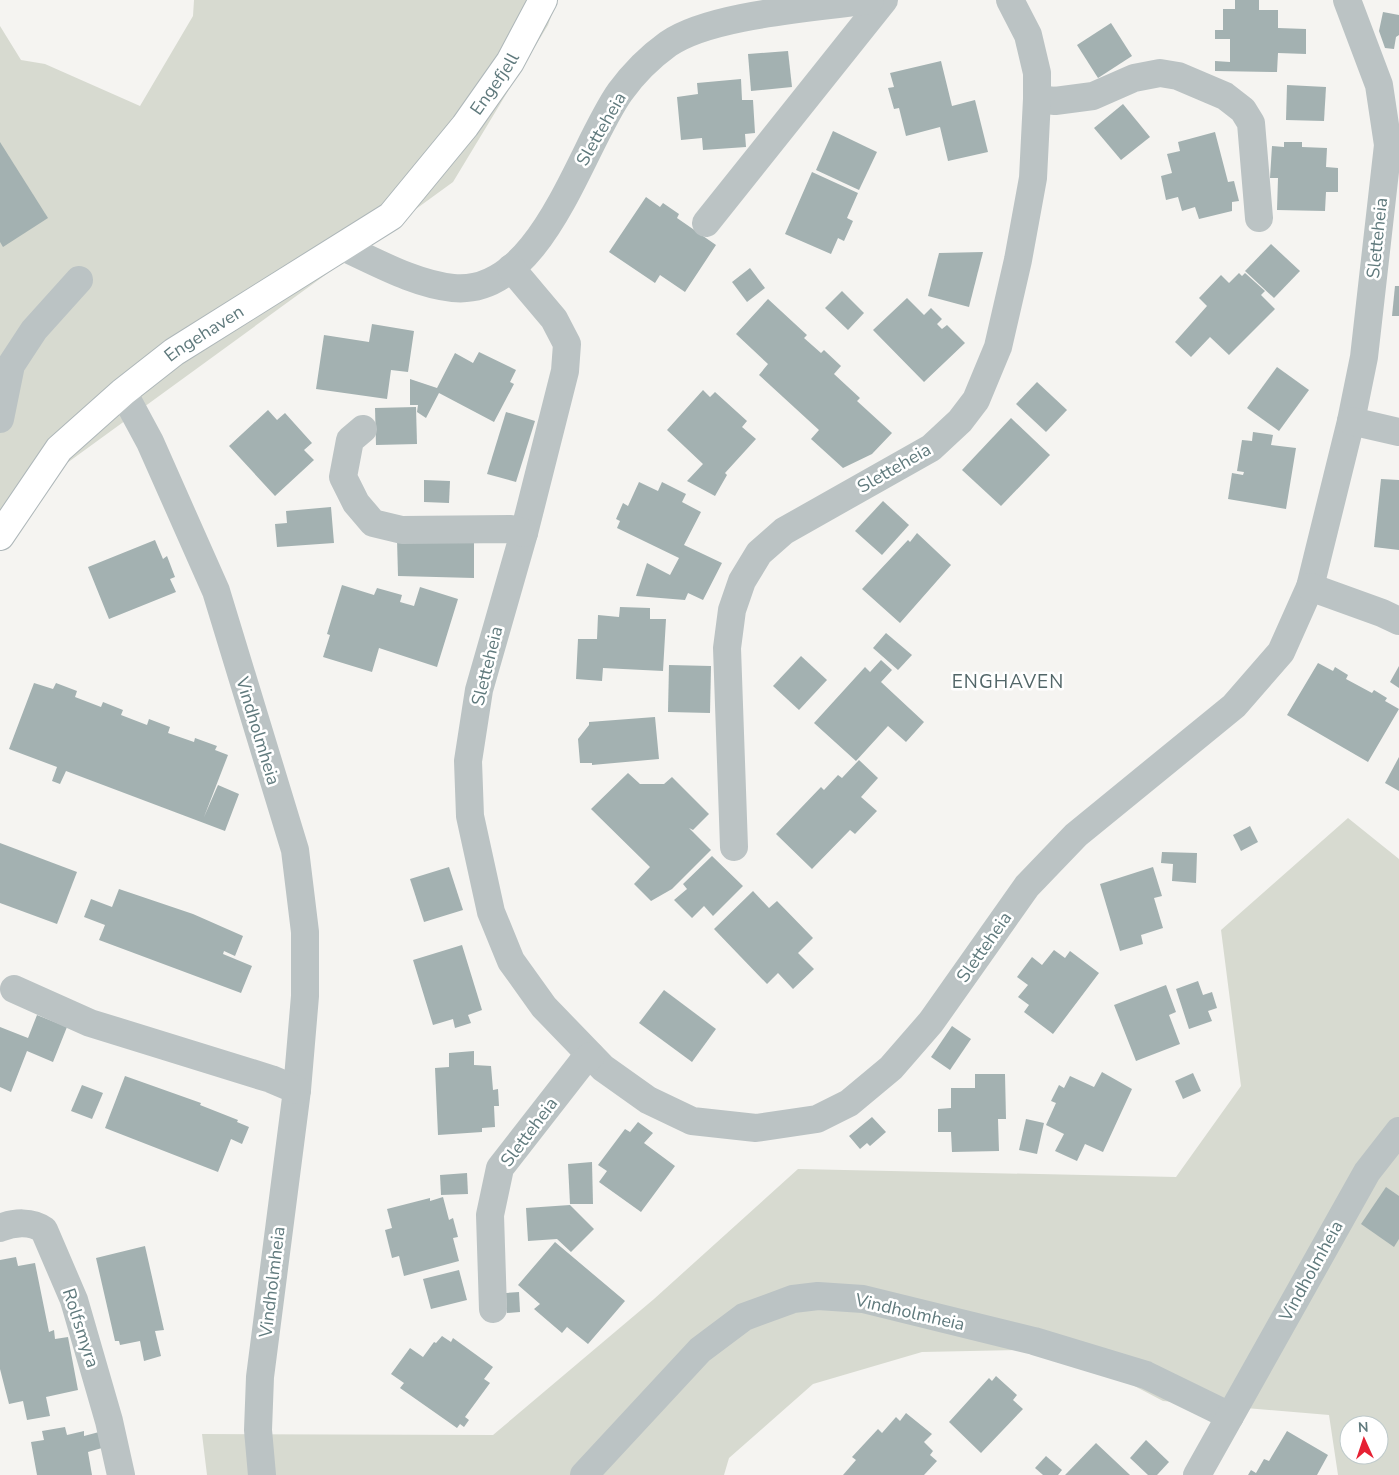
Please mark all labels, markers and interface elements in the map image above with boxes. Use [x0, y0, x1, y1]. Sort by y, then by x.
street label: Engefjell [464, 48, 525, 120]
street label: Sletteheia [570, 88, 632, 170]
street label: Sletteheia [1361, 196, 1393, 280]
street label: Engehaven [159, 299, 248, 367]
street label: Sletteheia [853, 437, 935, 499]
street label: Sletteheia [466, 624, 508, 708]
district label: ENGHAVEN [952, 669, 1064, 695]
street label: Vindholmheia [230, 673, 286, 788]
street label: Sletteheia [951, 907, 1017, 987]
street label: Sletteheia [495, 1092, 563, 1172]
street label: Vindholmheia [1273, 1216, 1349, 1327]
street label: Vindholmheia [253, 1225, 291, 1340]
street label: Rolfsmyra [57, 1285, 105, 1371]
street label: Vindholmheia [852, 1288, 967, 1336]
north arrow [1339, 1415, 1389, 1465]
text: N [1358, 1418, 1369, 1437]

